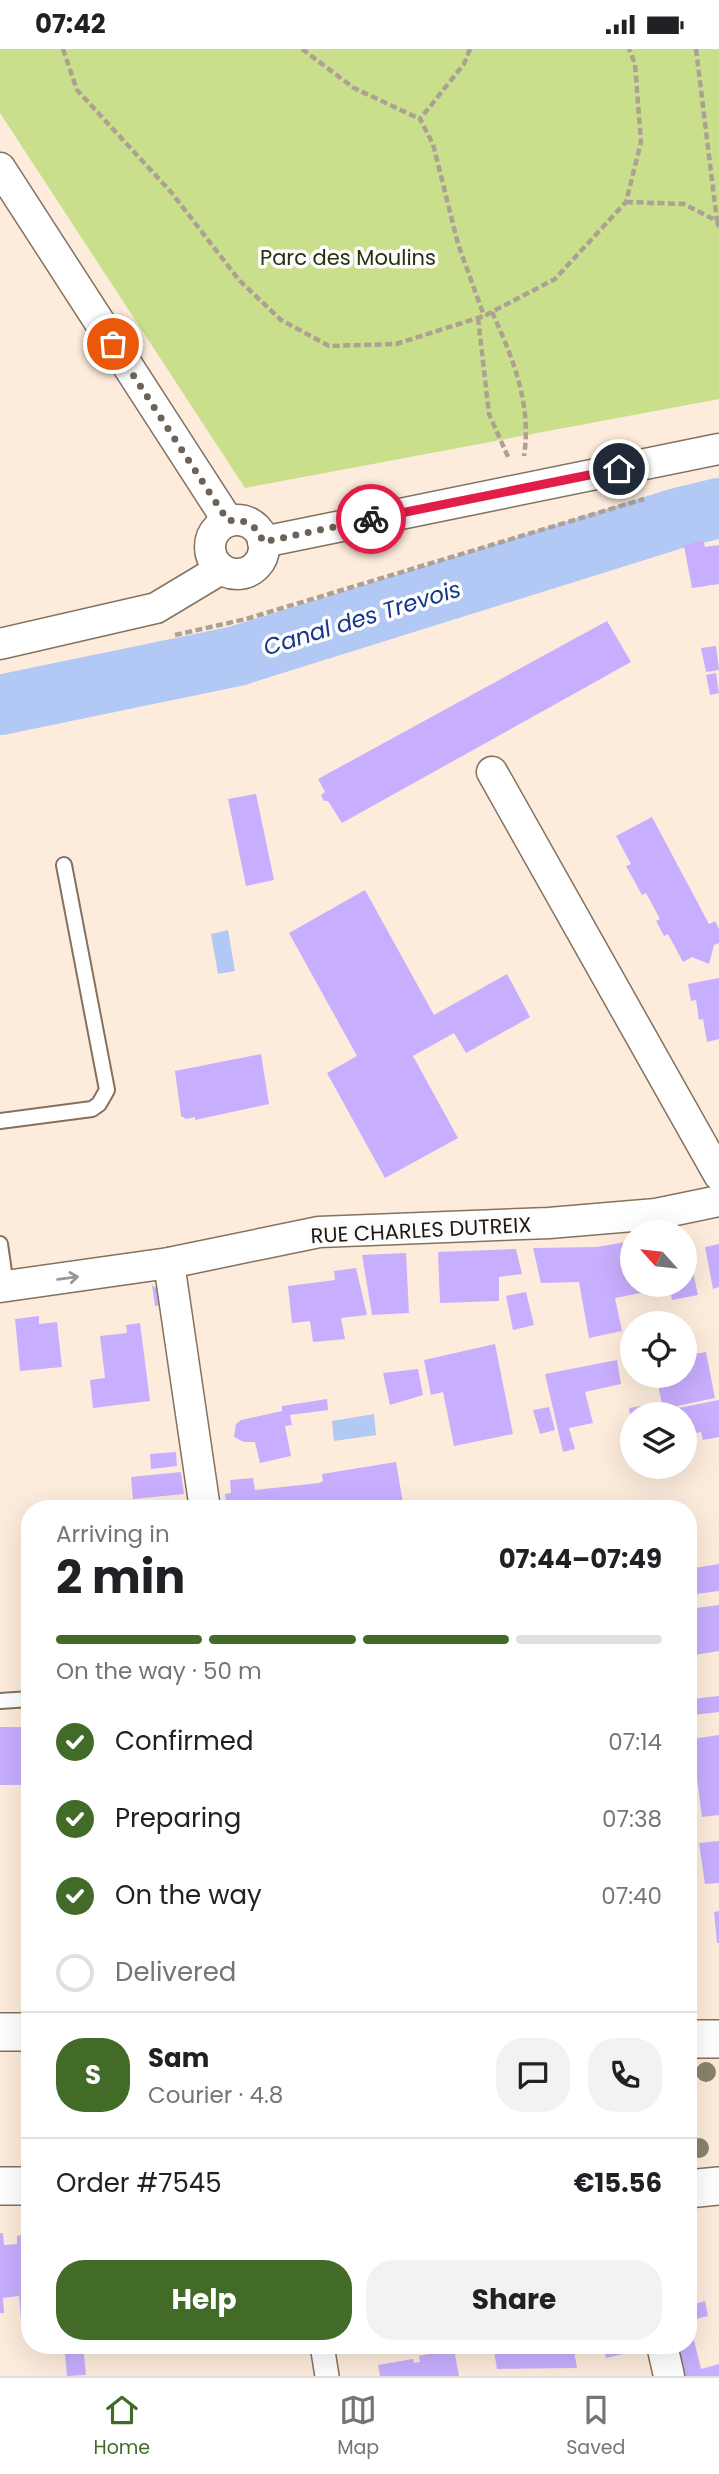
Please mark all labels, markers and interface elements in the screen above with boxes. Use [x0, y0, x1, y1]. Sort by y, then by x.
text: 07:42 [35, 6, 106, 42]
park label: Parc des Moulins [260, 243, 436, 272]
pin [83, 314, 143, 374]
icon: bag [94, 325, 132, 363]
pin [589, 439, 649, 499]
icon: home [600, 450, 638, 488]
courier [336, 484, 406, 554]
icon: bike [352, 500, 390, 538]
water label: Canal des Trevois [259, 573, 465, 663]
street label: RUE CHARLES DUTREIX [310, 1210, 532, 1250]
north arrow [620, 1220, 696, 1297]
map controls [620, 1220, 697, 1479]
one-way arrow [56, 1271, 78, 1284]
button: locate [620, 1311, 697, 1388]
button: layers [620, 1402, 697, 1479]
text: Arriving in [56, 1518, 170, 1550]
text: 07:44–07:49 [499, 1541, 662, 1577]
text: 2 min [56, 1545, 185, 1609]
text: On the way · 50 m [56, 1655, 262, 1687]
icon: check [56, 1723, 94, 1761]
text: Confirmed [115, 1723, 253, 1759]
text: 07:14 [608, 1726, 662, 1758]
icon: check [56, 1800, 94, 1838]
text: Preparing [115, 1800, 241, 1836]
text: 07:38 [602, 1803, 662, 1835]
icon: check [56, 1877, 94, 1915]
text: On the way [115, 1877, 262, 1913]
text: 07:40 [601, 1880, 662, 1912]
text: Delivered [115, 1954, 236, 1990]
button: chat [496, 2038, 570, 2112]
button: phone [588, 2038, 662, 2112]
text: Sam [148, 2040, 209, 2076]
text: S [85, 2057, 101, 2093]
text: Courier · 4.8 [148, 2079, 283, 2111]
text: Order #7545 [56, 2165, 222, 2201]
text: €15.56 [574, 2165, 662, 2201]
button: Help [56, 2260, 352, 2340]
button: Share [366, 2260, 662, 2340]
tab: Home [93, 2391, 150, 2462]
tab: Map [337, 2391, 379, 2462]
tab: Saved [566, 2391, 625, 2462]

